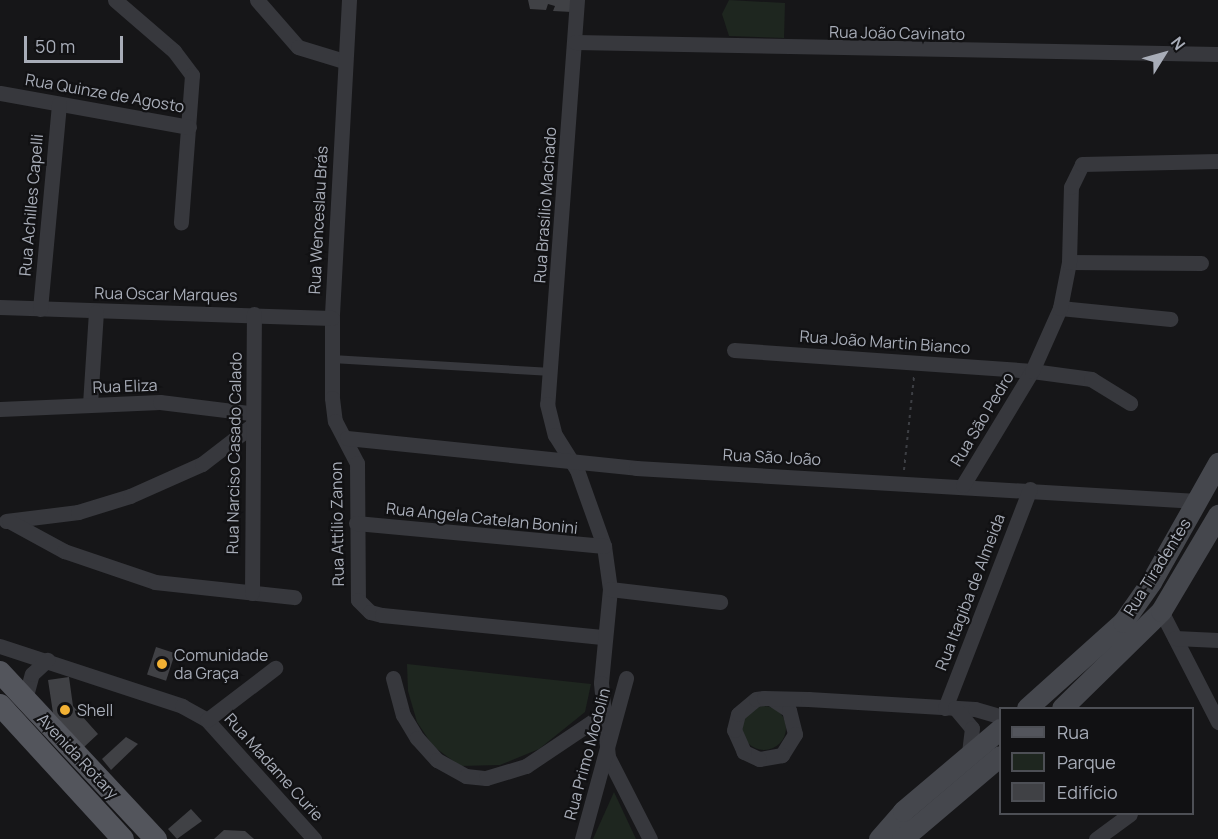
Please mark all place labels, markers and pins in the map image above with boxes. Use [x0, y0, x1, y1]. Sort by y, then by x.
place label: Comunidade da Graça [174, 645, 268, 683]
marker: Comunidade da Graça [155, 657, 169, 671]
place label: Shell [77, 700, 113, 720]
marker: Shell [58, 703, 72, 717]

